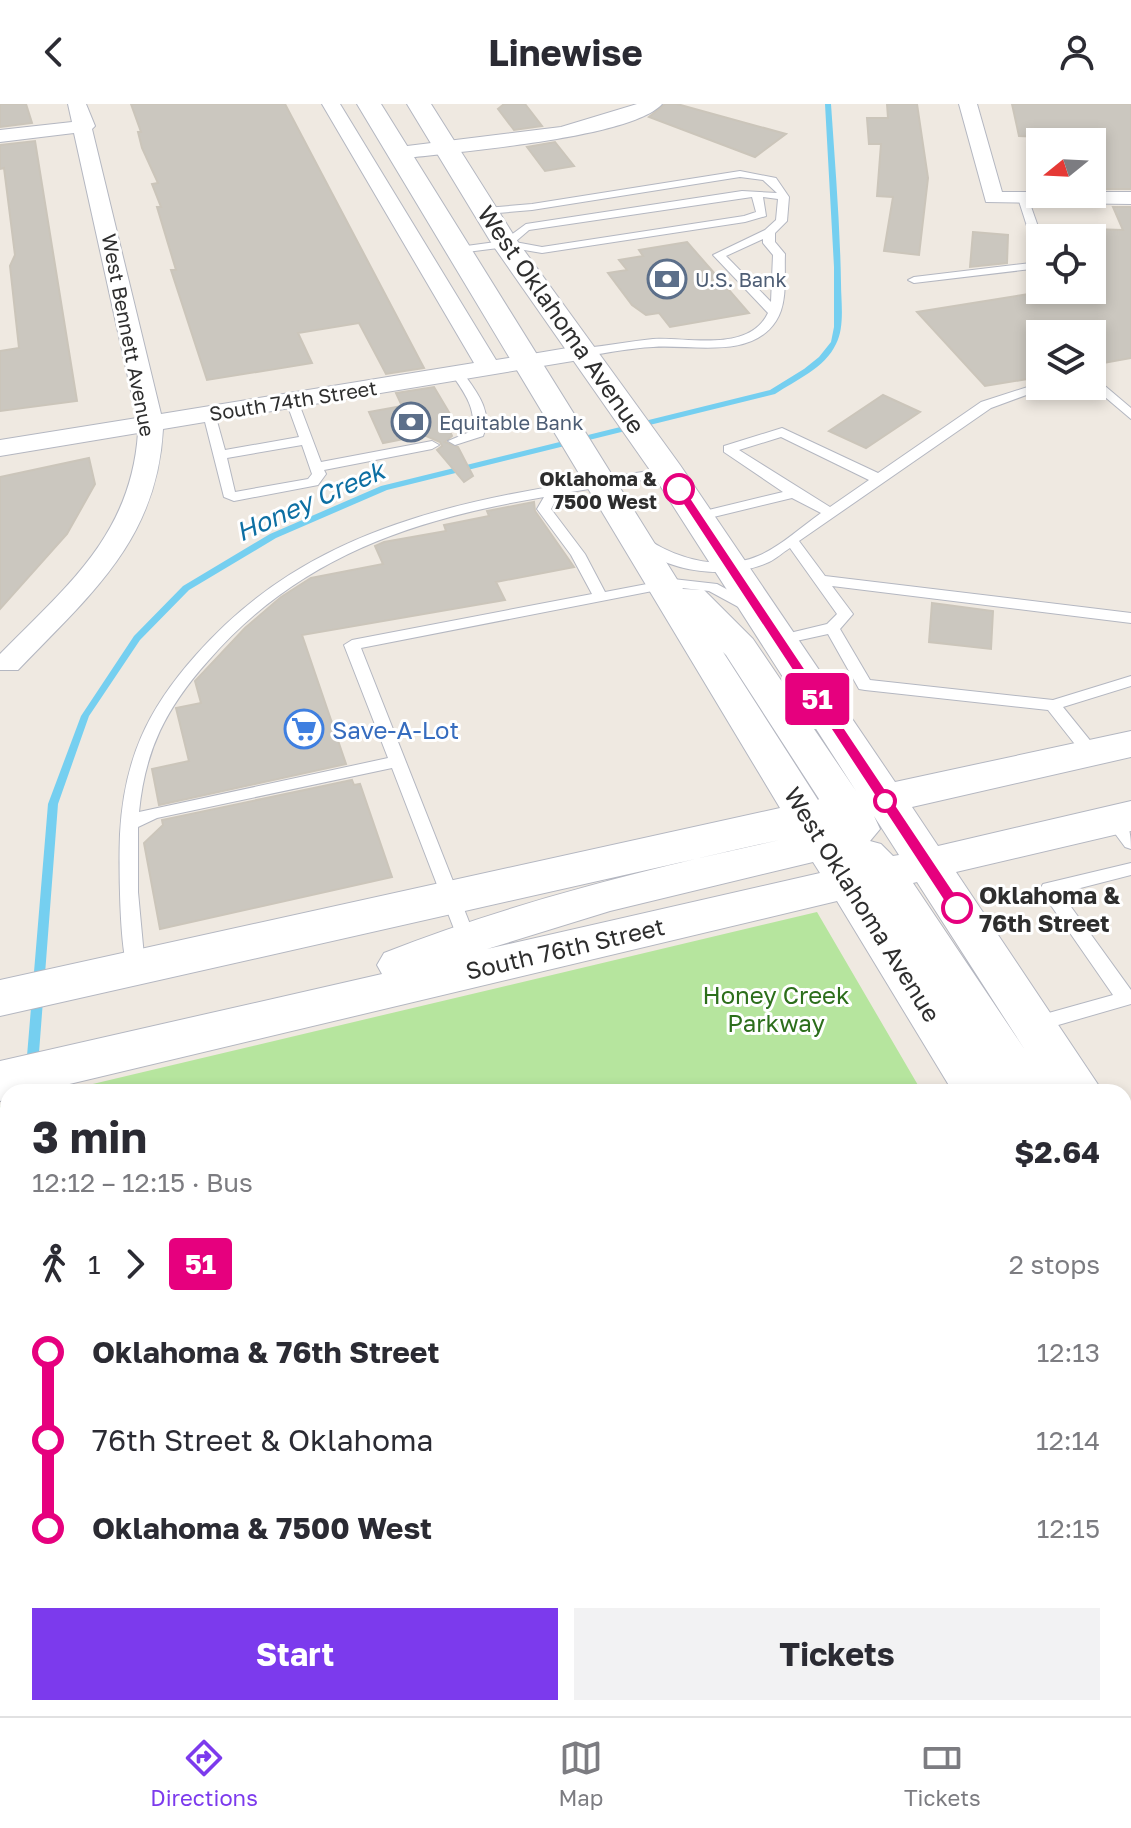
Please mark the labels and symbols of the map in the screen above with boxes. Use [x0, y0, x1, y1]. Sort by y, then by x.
north arrow [1026, 128, 1106, 208]
street label: West Oklahoma Avenue [472, 199, 652, 439]
street label: West Bennett Avenue [98, 232, 160, 438]
bank icon: U.S. Bank [646, 258, 688, 300]
place label: U.S. Bank [695, 267, 787, 291]
street label: South 74th Street [207, 375, 379, 425]
bank icon: Equitable Bank [390, 401, 432, 443]
place label: Equitable Bank [439, 410, 583, 434]
water label: Honey Creek [231, 453, 391, 548]
place label: Oklahoma & 7500 West [539, 466, 658, 513]
marker: Oklahoma & 7500 West [664, 474, 694, 504]
line badge: 51 [781, 673, 853, 725]
supermarket icon: Save-A-Lot [283, 708, 325, 750]
place label: Save-A-Lot [332, 715, 459, 744]
street label: West Oklahoma Avenue [779, 781, 947, 1027]
unlabelled marker [874, 790, 896, 812]
place label: Oklahoma & 76th Street [979, 880, 1120, 937]
marker: Oklahoma & 76th Street [942, 893, 972, 923]
street label: South 76th Street [463, 911, 667, 985]
park label: Honey Creek Parkway [702, 980, 850, 1037]

